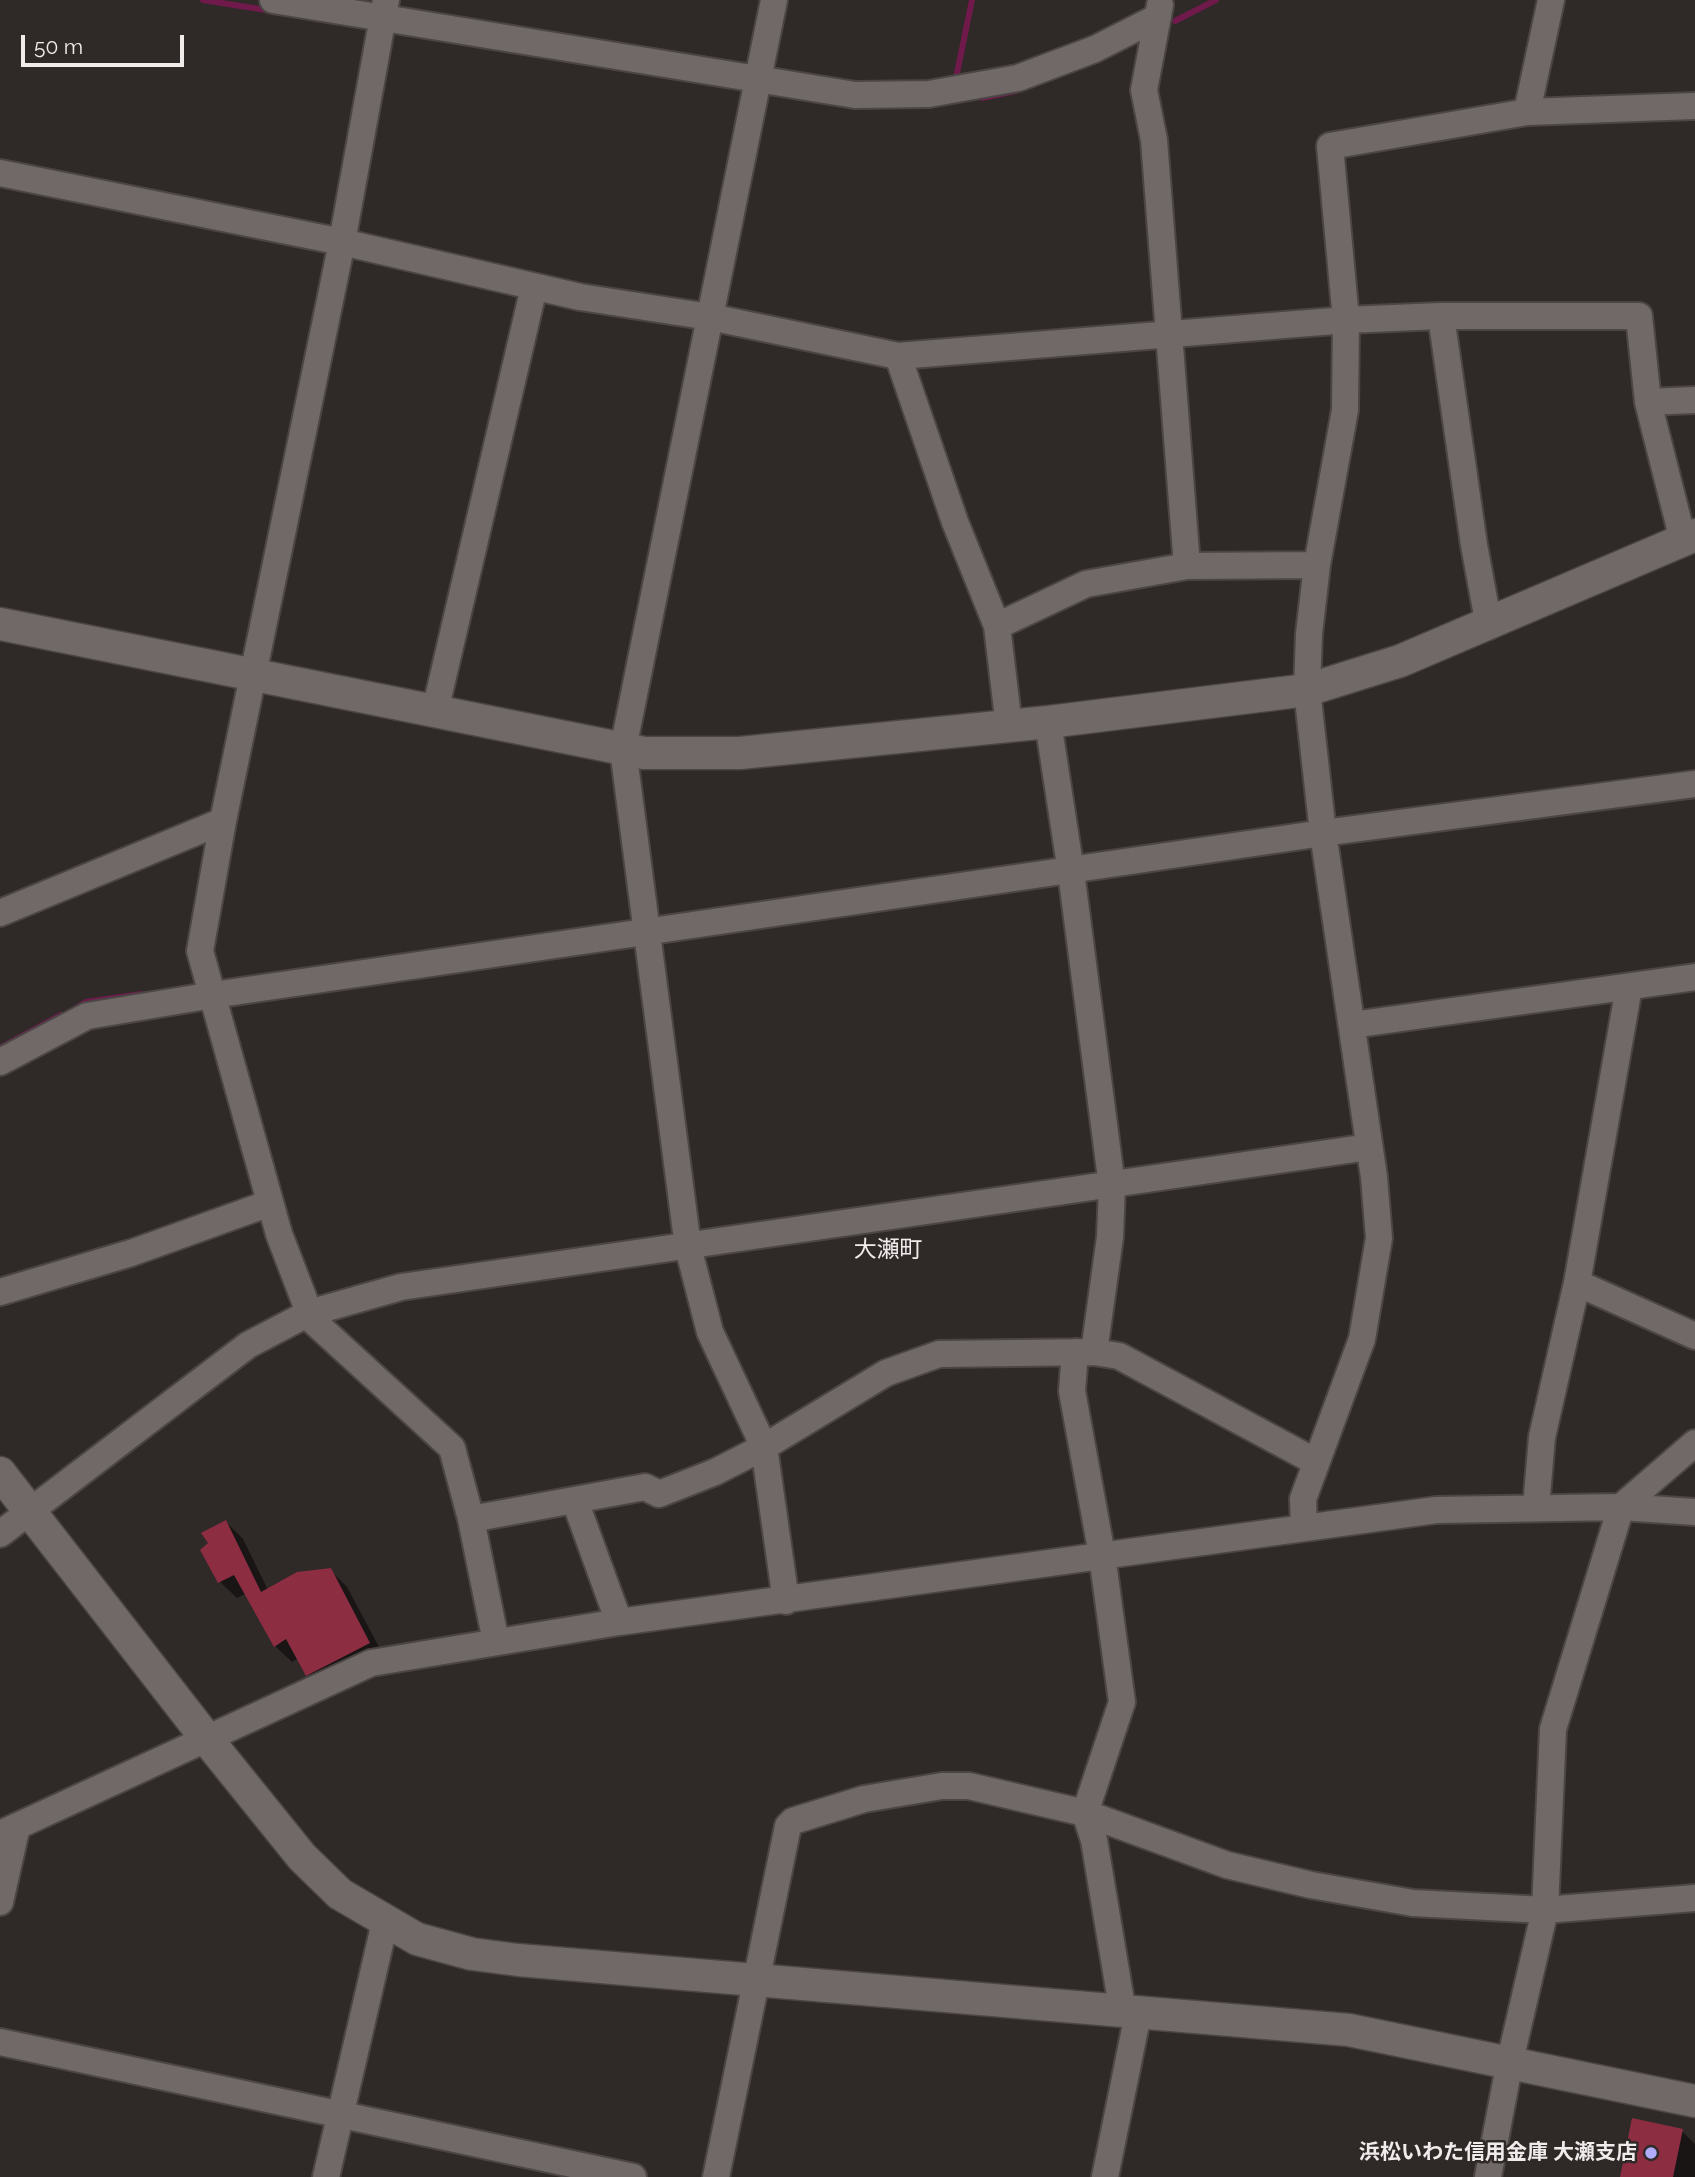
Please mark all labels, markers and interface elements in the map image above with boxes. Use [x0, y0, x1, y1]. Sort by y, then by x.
scale bar [24, 21, 187, 65]
text: 50 m [34, 34, 83, 59]
district label: 大瀬町 [854, 1236, 922, 1264]
place label: 浜松いわた信用金庫 大瀬支店 [1359, 2140, 1637, 2166]
marker: 浜松いわた信用金庫 大瀬支店 [1643, 2145, 1659, 2161]

